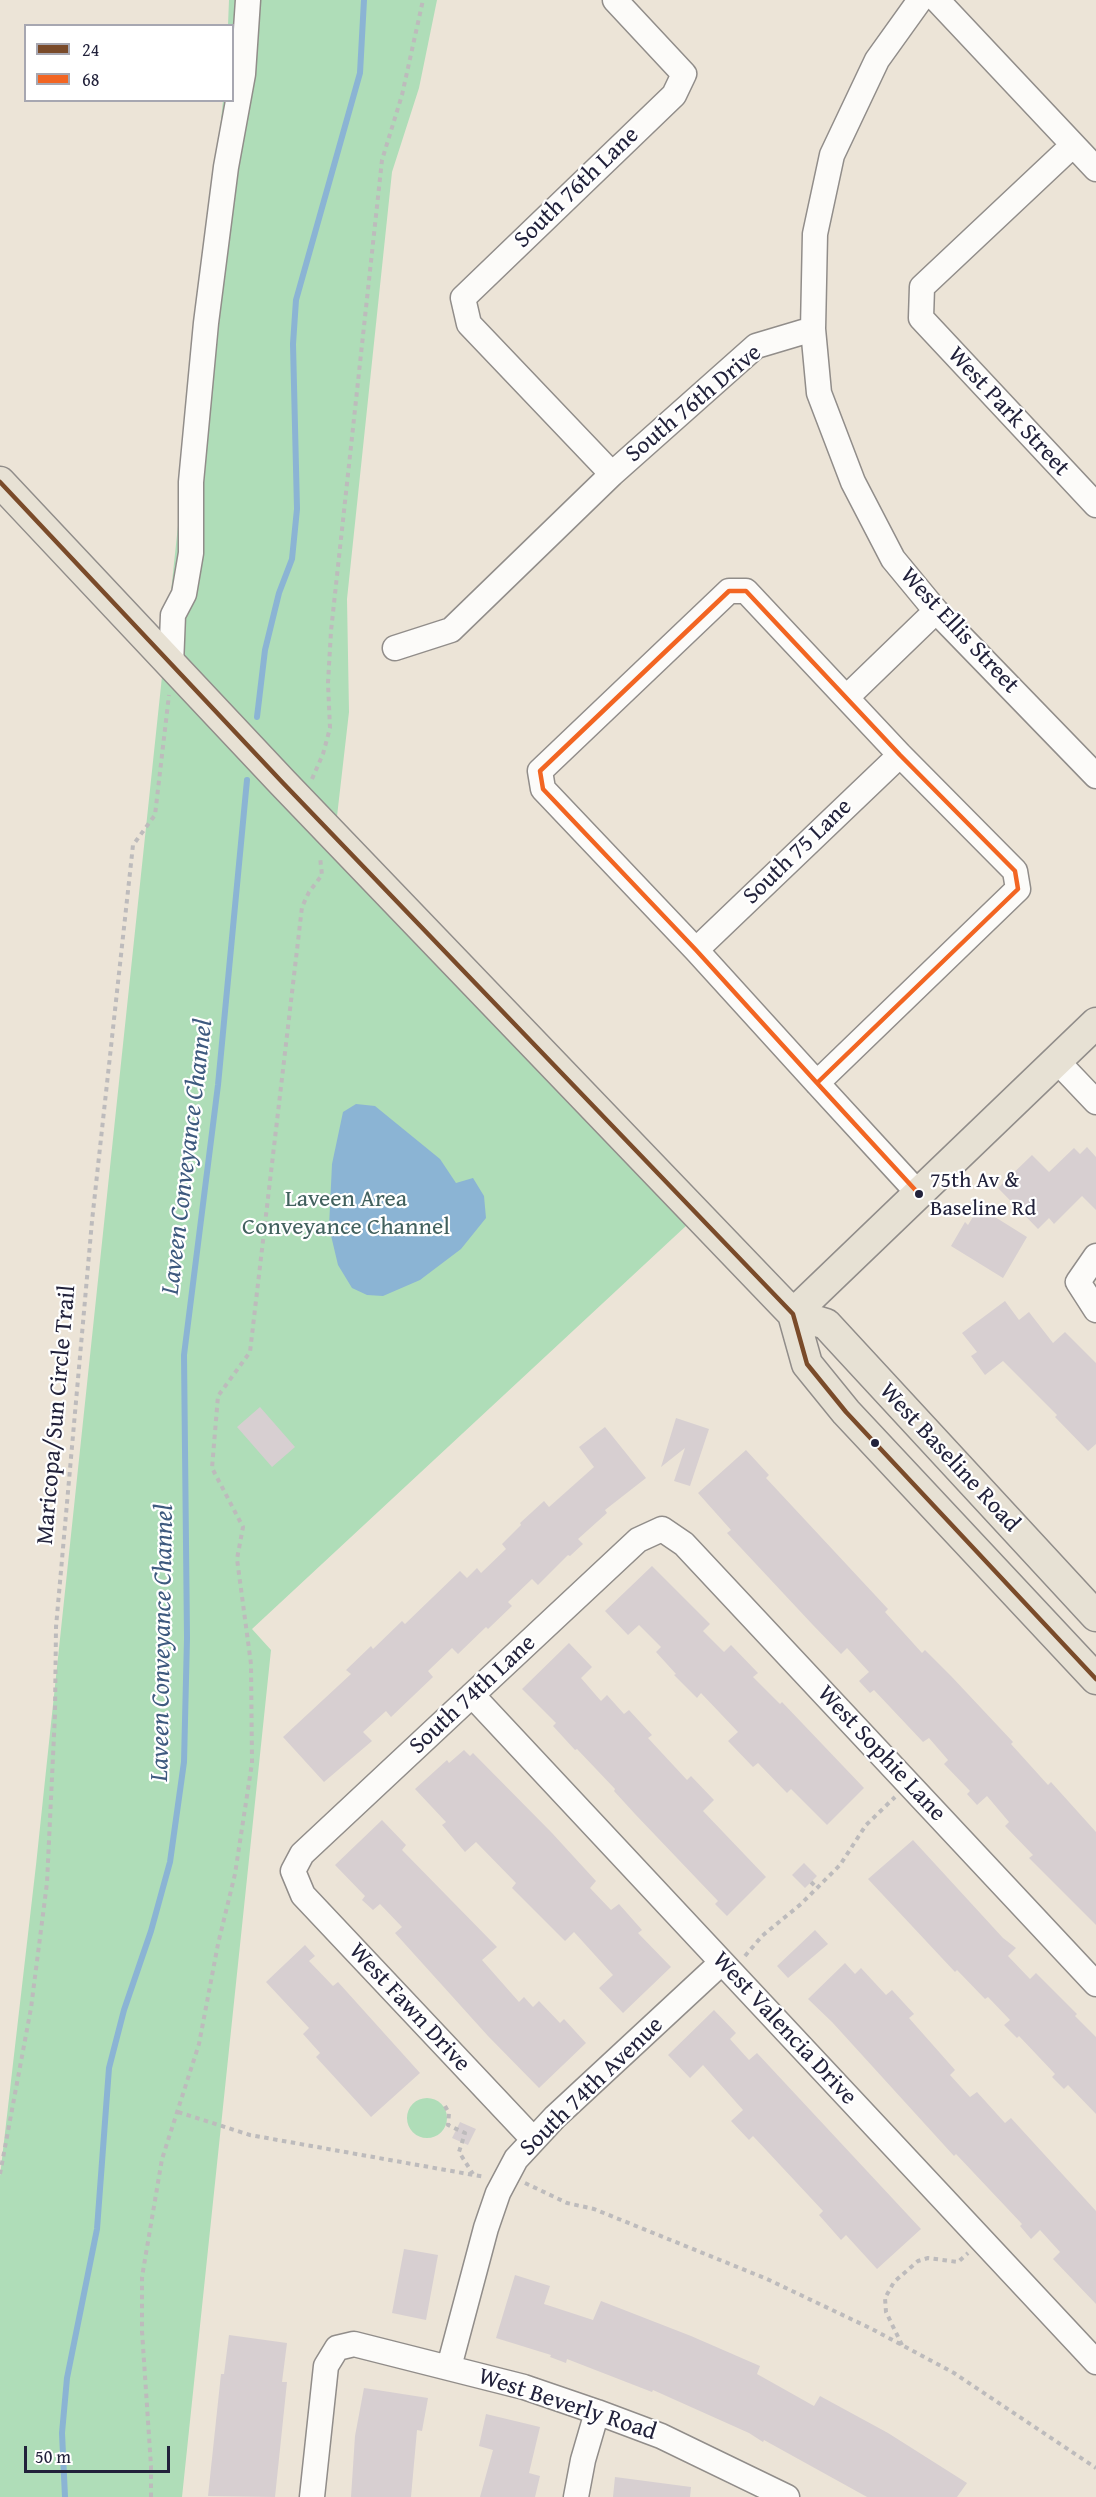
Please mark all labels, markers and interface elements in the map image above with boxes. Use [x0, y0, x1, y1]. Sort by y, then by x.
legend [24, 24, 234, 102]
text: 24 [82, 36, 99, 63]
text: 68 [82, 66, 99, 93]
street label: South 76th Lane [509, 121, 645, 255]
street label: South 76th Drive [620, 339, 768, 469]
street label: West Park Street [941, 341, 1075, 483]
street label: West Ellis Street [893, 562, 1025, 700]
street label: South 75 Lane [738, 793, 858, 911]
water label: Laveen Conveyance Channel [156, 1017, 220, 1297]
place label: 75th Av & Baseline Rd [930, 1168, 1036, 1220]
park label: Laveen Area Conveyance Channel [242, 1186, 450, 1242]
marker: 75th Av & Baseline Rd [913, 1188, 925, 1200]
street label: Maricopa/Sun Circle Trail [31, 1284, 83, 1546]
street label: West Baseline Road [872, 1377, 1026, 1539]
unlabelled marker [869, 1437, 881, 1449]
water label: Laveen Conveyance Channel [145, 1504, 181, 1782]
street label: South 74th Lane [404, 1629, 542, 1761]
street label: West Sophie Lane [811, 1680, 951, 1828]
street label: West Fawn Drive [342, 1938, 476, 2078]
street label: West Valencia Drive [706, 1946, 862, 2112]
street label: South 74th Avenue [514, 2011, 670, 2163]
street label: West Beverly Road [474, 2363, 660, 2447]
scale bar [27, 2434, 172, 2472]
text: 50 m [35, 2443, 71, 2470]

